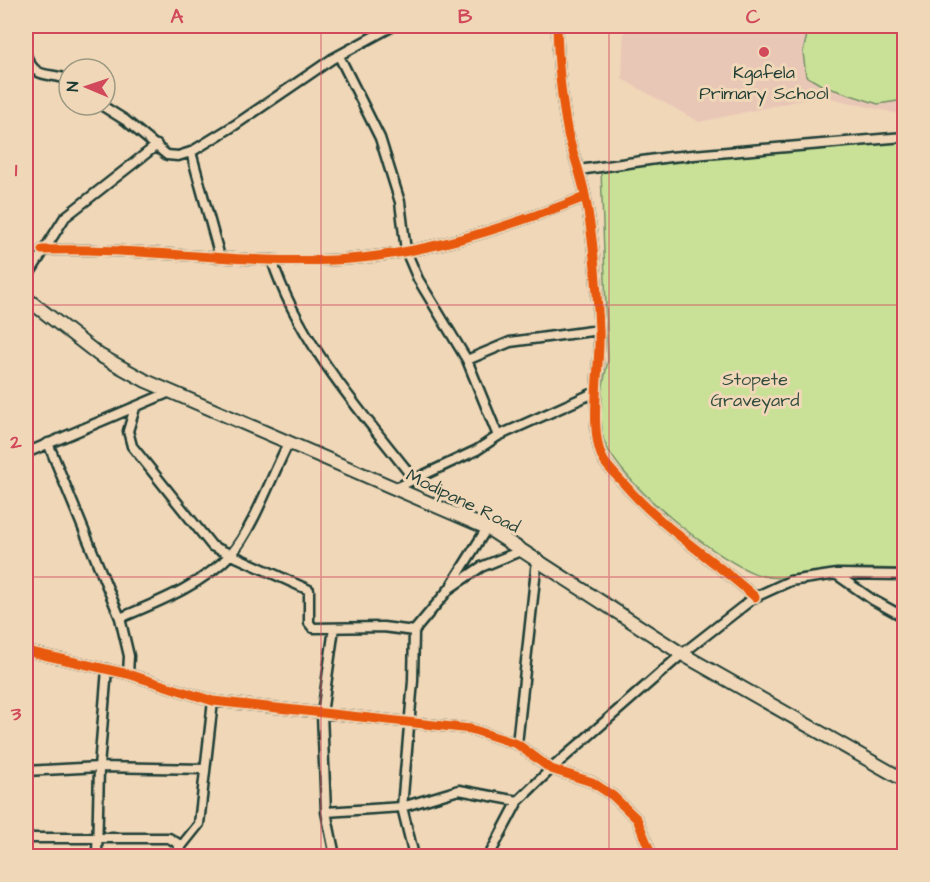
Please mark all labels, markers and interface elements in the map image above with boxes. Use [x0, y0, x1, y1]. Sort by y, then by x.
text: A [171, 3, 184, 31]
text: B [458, 3, 473, 31]
text: C [746, 3, 761, 31]
marker: Kgafela Primary School [757, 45, 771, 59]
north arrow [57, 57, 117, 117]
place label: Kgafela Primary School [699, 60, 829, 107]
text: N [62, 81, 84, 92]
text: 1 [15, 156, 18, 184]
park label: Stopete Graveyard [711, 367, 799, 414]
text: 2 [9, 428, 22, 456]
street label: Modipane Road [402, 463, 524, 539]
text: 3 [10, 700, 22, 728]

